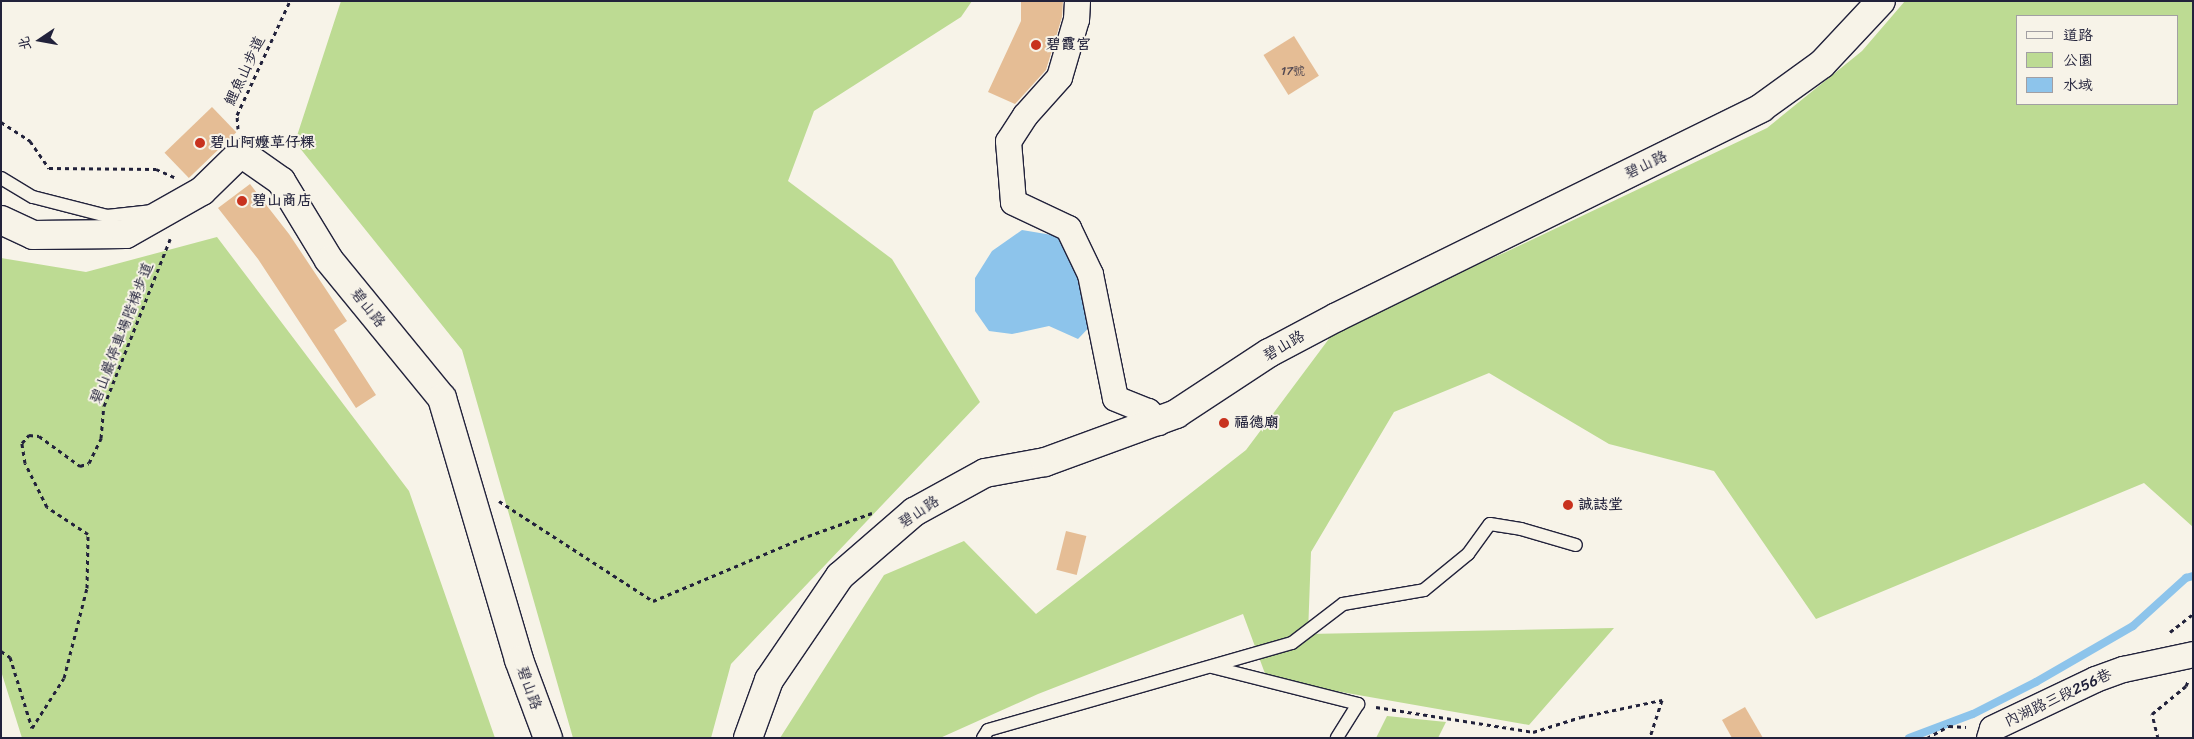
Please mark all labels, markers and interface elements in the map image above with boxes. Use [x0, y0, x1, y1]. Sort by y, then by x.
north arrow [15, 15, 65, 65]
legend [2016, 15, 2179, 105]
text: 道路 [2063, 22, 2093, 48]
street label: 鯉魚山步道 [221, 33, 269, 109]
text: 北 [11, 34, 39, 53]
place label: 碧霞宮 [1046, 36, 1091, 54]
marker: 碧霞宮 [1030, 39, 1042, 51]
text: 公園 [2063, 47, 2093, 73]
house number: 17號 [1281, 65, 1305, 79]
text: 水域 [2063, 72, 2093, 98]
place label: 碧山阿嬤草仔粿 [210, 134, 315, 152]
marker: 碧山阿嬤草仔粿 [194, 137, 206, 149]
street label: 碧山路 [1622, 147, 1670, 183]
place label: 碧山商店 [252, 192, 312, 210]
marker: 碧山商店 [236, 195, 248, 207]
street label: 碧山巖停車場階梯步道 [87, 260, 157, 406]
street label: 碧山路 [347, 285, 389, 331]
street label: 碧山路 [1260, 327, 1308, 365]
place label: 福德廟 [1234, 414, 1279, 432]
marker: 福德廟 [1218, 417, 1230, 429]
street label: 碧山路 [895, 492, 943, 532]
place label: 誠誌堂 [1578, 496, 1623, 514]
marker: 誠誌堂 [1562, 499, 1574, 511]
street label: 碧山路 [513, 664, 545, 712]
street label: 內湖路三段256巷 [2001, 665, 2115, 731]

